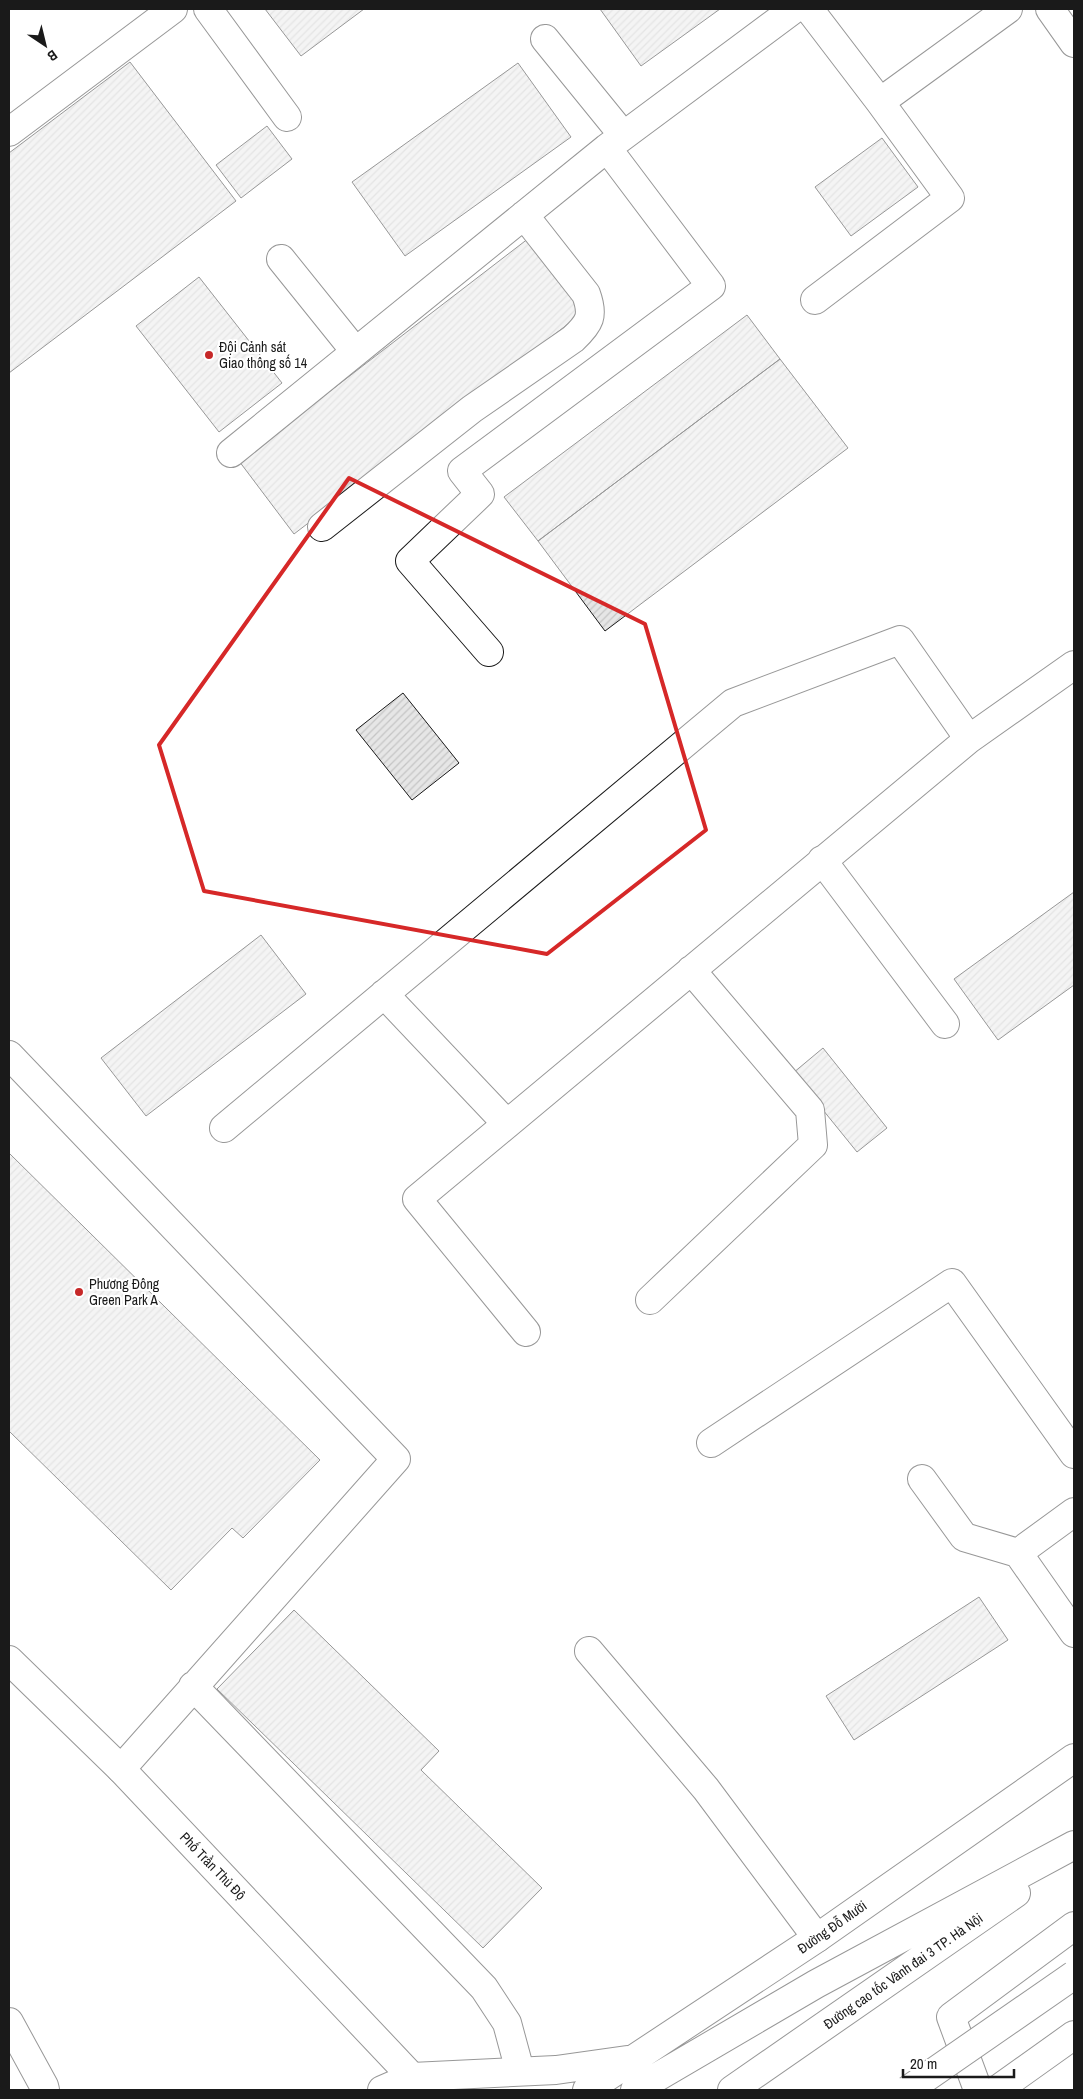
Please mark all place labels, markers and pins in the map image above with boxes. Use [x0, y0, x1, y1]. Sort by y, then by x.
place label: Đội Cảnh sát Giao thông số 14 [219, 338, 308, 372]
marker: Đội Cảnh sát Giao thông số 14 [203, 349, 215, 361]
place label: Phương Đông Green Park A [89, 1275, 160, 1309]
marker: Phương Đông Green Park A [73, 1286, 85, 1298]

